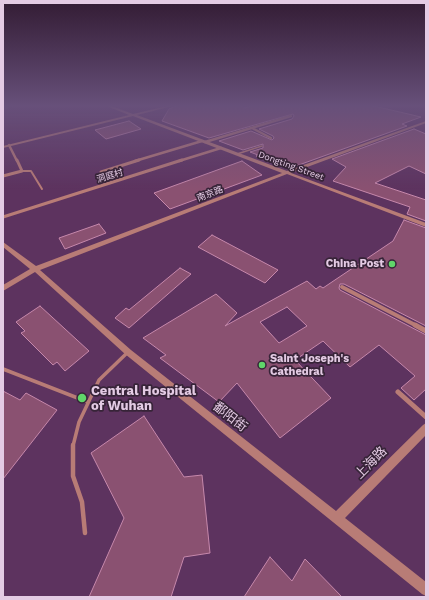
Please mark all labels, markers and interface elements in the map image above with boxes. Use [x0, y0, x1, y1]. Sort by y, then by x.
street label: Dongting Street [257, 149, 325, 183]
street label: 洞庭村 [96, 167, 124, 185]
street label: 南京路 [195, 184, 225, 204]
place label: China Post [326, 257, 384, 271]
marker: China Post [387, 259, 397, 269]
place label: Saint Joseph's Cathedral [270, 352, 349, 378]
marker: Saint Joseph's Cathedral [257, 360, 267, 370]
place label: Central Hospital of Wuhan [91, 383, 196, 414]
marker: Central Hospital of Wuhan [76, 392, 88, 404]
street label: 鄱阳街 [210, 399, 250, 435]
street label: 上海路 [352, 444, 390, 482]

